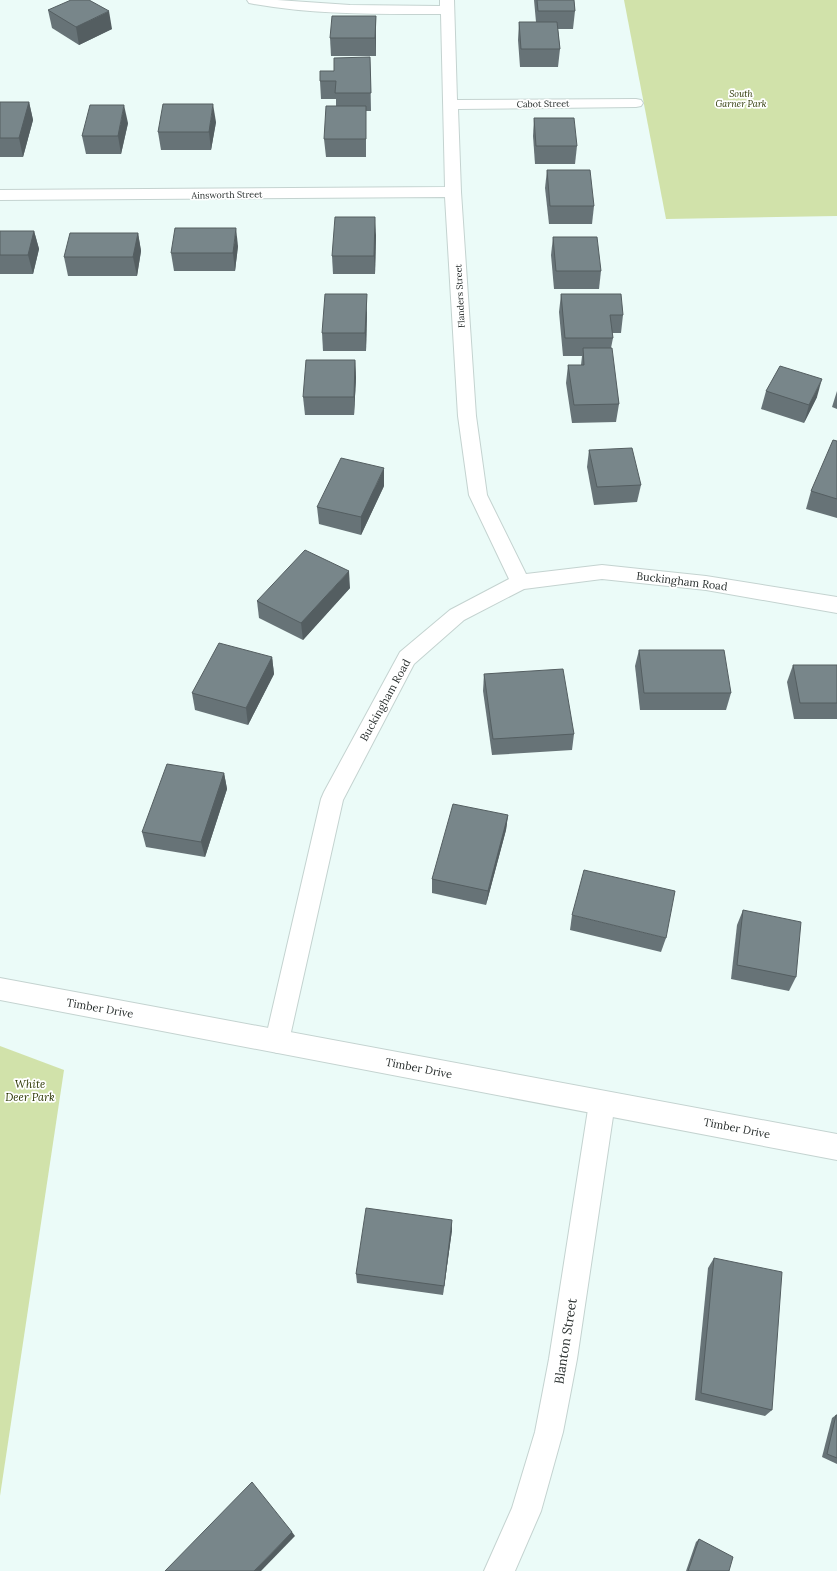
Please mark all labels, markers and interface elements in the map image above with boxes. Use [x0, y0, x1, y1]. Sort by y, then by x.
park label: South Garner Park [716, 88, 767, 109]
street label: Cabot Street [516, 98, 570, 109]
street label: Ainsworth Street [190, 188, 263, 201]
street label: Flanders Street [452, 263, 467, 328]
street label: Buckingham Road [636, 568, 729, 594]
street label: Buckingham Road [357, 656, 414, 744]
street label: Timber Drive [66, 995, 134, 1021]
street label: Timber Drive [385, 1055, 453, 1081]
park label: White Deer Park [5, 1077, 55, 1104]
street label: Timber Drive [703, 1115, 771, 1141]
street label: Blanton Street [550, 1297, 581, 1385]

